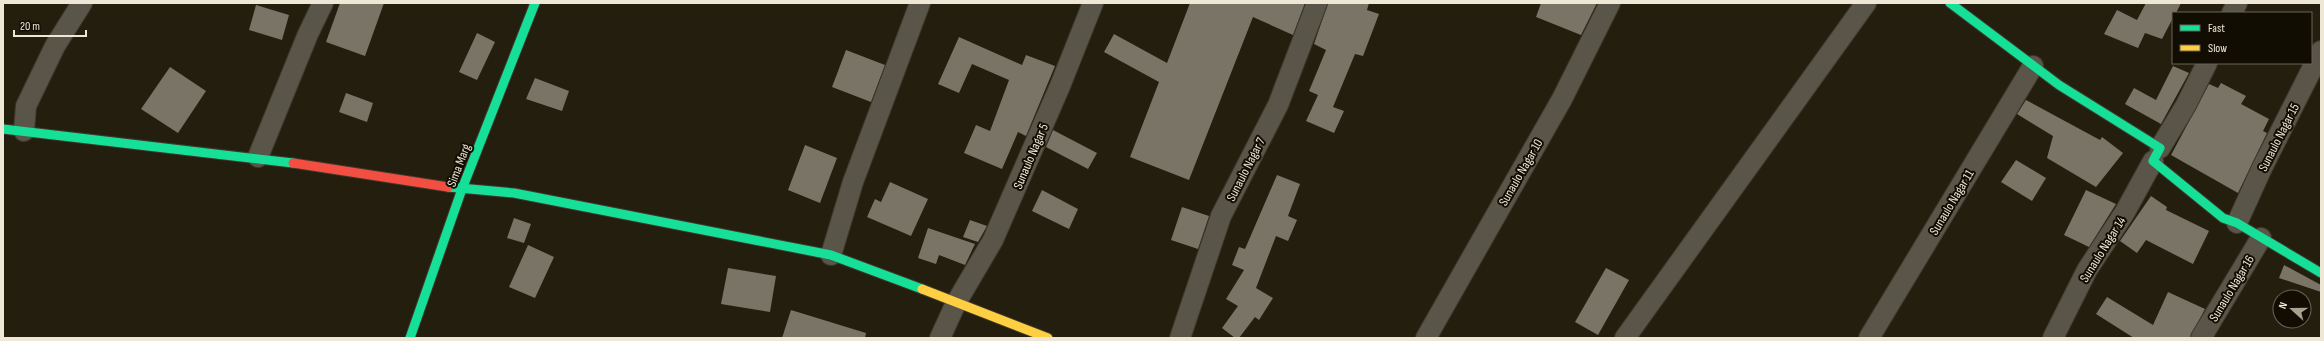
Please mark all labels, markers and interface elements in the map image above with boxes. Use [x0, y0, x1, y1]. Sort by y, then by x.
scale bar [14, 12, 86, 38]
legend [2172, 12, 2312, 64]
text: 20 m [20, 19, 40, 34]
text: Fast [2208, 21, 2225, 36]
text: Slow [2208, 41, 2227, 56]
street label: Sunaulo Nagar 15 [2255, 101, 2303, 174]
street label: Sunaulo Nagar 5 [1010, 121, 1052, 192]
street label: Sunaulo Nagar 7 [1223, 134, 1269, 204]
street label: Sunaulo Nagar 10 [1495, 136, 1547, 209]
street label: Sima Marg [443, 142, 474, 189]
street label: Sunaulo Nagar 11 [1926, 167, 1978, 238]
street label: Sunaulo Nagar 14 [2076, 213, 2130, 285]
street label: Sunaulo Nagar 16 [2206, 252, 2258, 325]
north arrow [2272, 289, 2312, 329]
text: N [2276, 300, 2290, 311]

